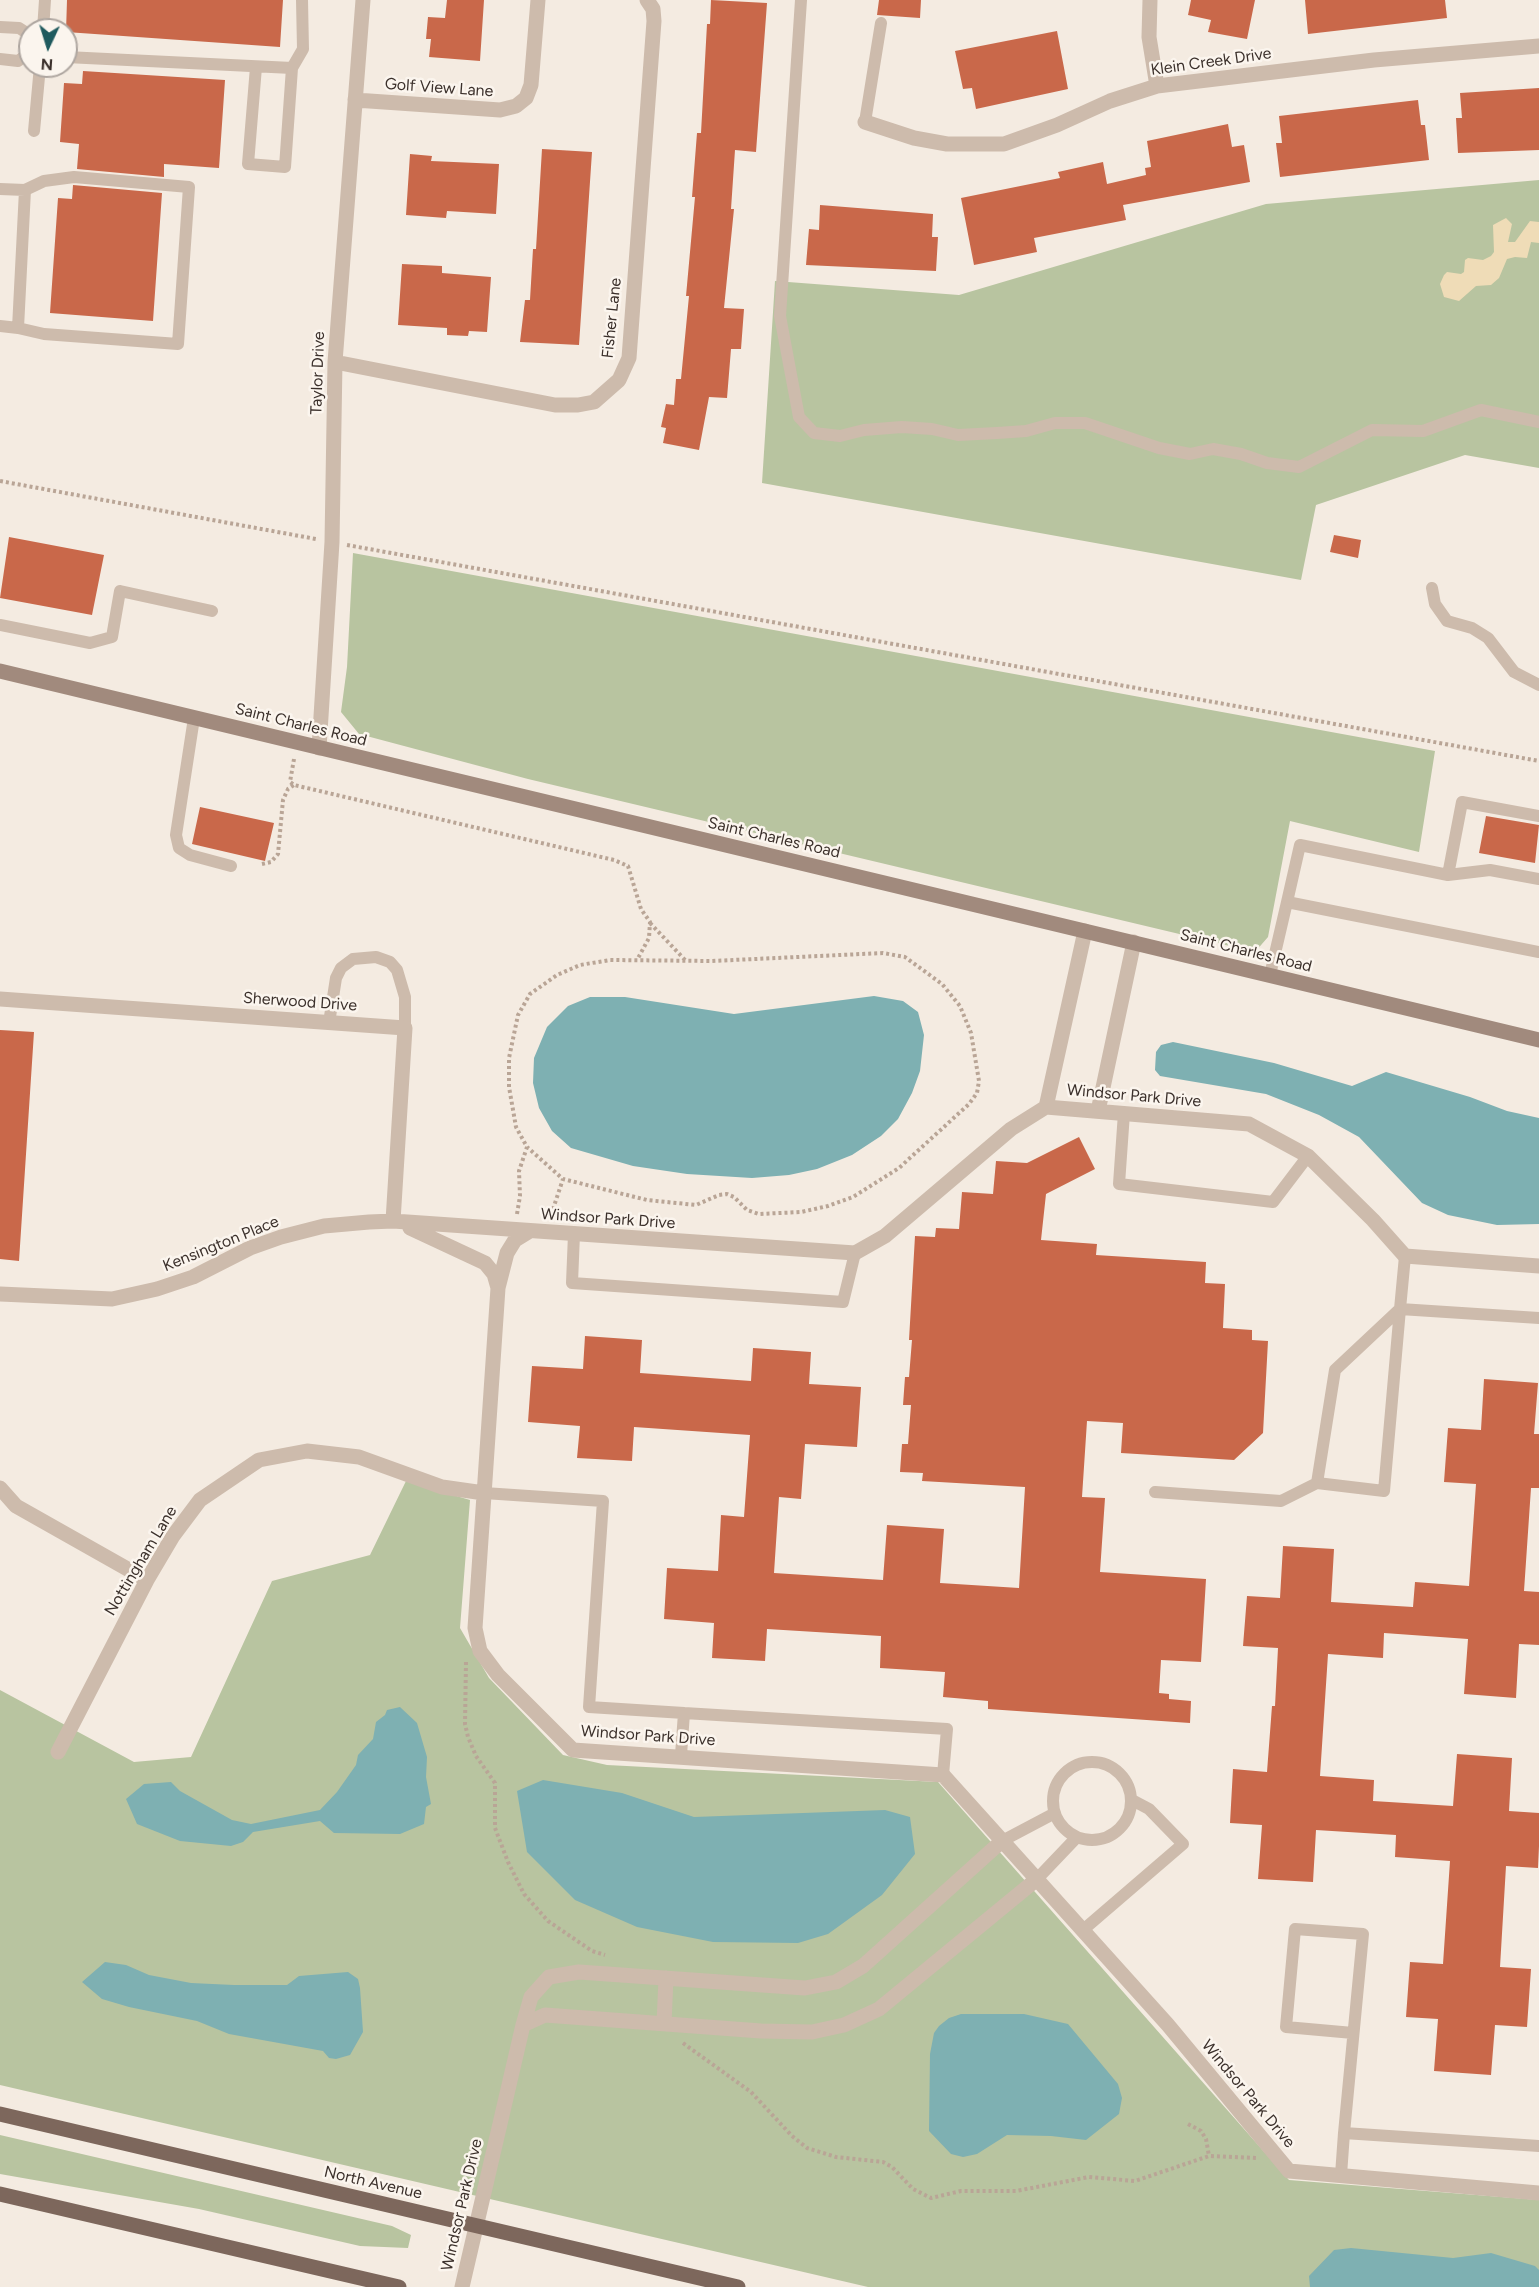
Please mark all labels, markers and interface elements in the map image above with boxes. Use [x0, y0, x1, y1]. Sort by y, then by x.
north arrow [18, 18, 78, 78]
street label: Klein Creek Drive [1149, 44, 1273, 80]
text: N [40, 55, 54, 74]
street label: Golf View Lane [384, 75, 494, 101]
street label: Fisher Lane [598, 277, 626, 359]
street label: Taylor Drive [307, 331, 329, 415]
street label: Saint Charles Road [233, 699, 369, 751]
street label: Saint Charles Road [706, 813, 842, 863]
street label: Saint Charles Road [1178, 925, 1314, 977]
street label: Sherwood Drive [242, 988, 358, 1016]
street label: Windsor Park Drive [1066, 1081, 1202, 1111]
street label: Windsor Park Drive [540, 1205, 676, 1233]
street label: Kensington Place [160, 1212, 282, 1276]
street label: Nottingham Lane [101, 1503, 181, 1619]
street label: Windsor Park Drive [580, 1722, 716, 1750]
street label: Windsor Park Drive [1197, 2036, 1299, 2152]
street label: Windsor Park Drive [437, 2137, 487, 2273]
street label: North Avenue [322, 2162, 424, 2204]

